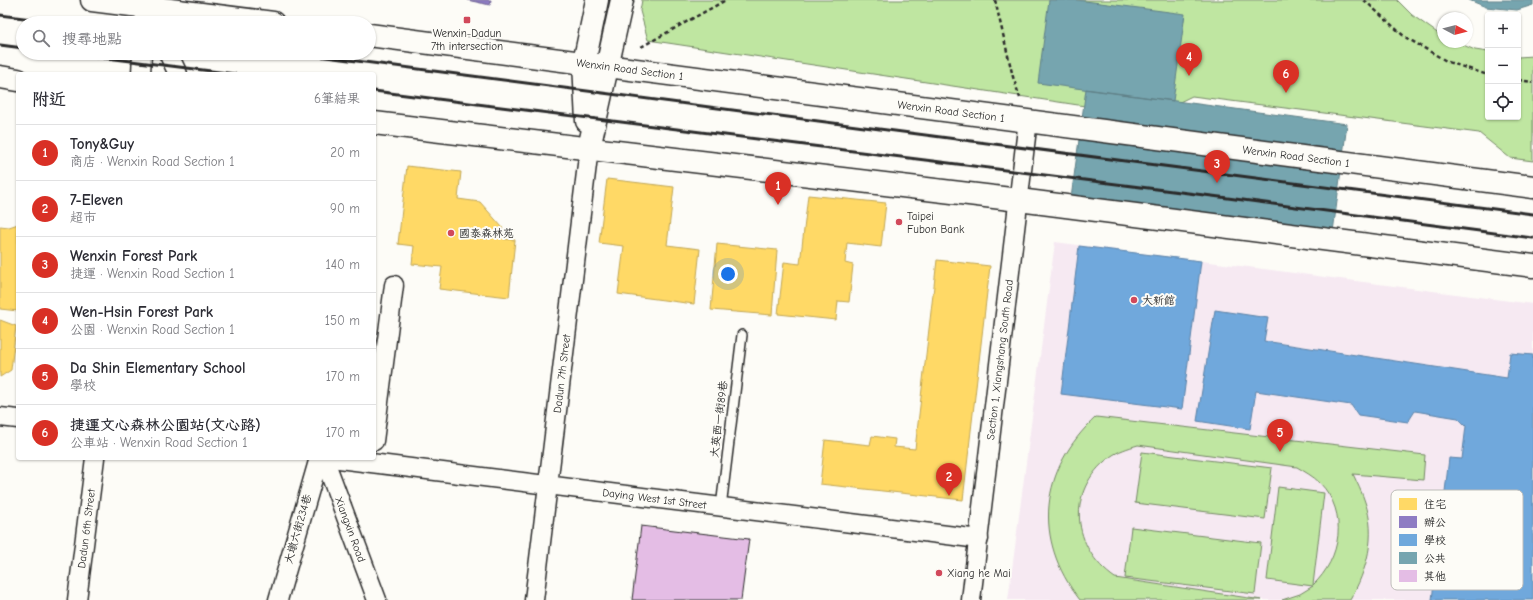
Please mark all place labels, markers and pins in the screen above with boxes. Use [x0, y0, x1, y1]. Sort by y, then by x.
marker: Wenxin-Dadun 7th intersection [462, 15, 472, 25]
place label: Wenxin-Dadun 7th intersection [431, 27, 503, 53]
pin: 4 [1176, 43, 1202, 76]
pin: 6 [1273, 60, 1299, 93]
pin: 3 [1204, 150, 1230, 183]
pin: 1 [765, 172, 791, 205]
place label: Taipei Fubon Bank [907, 210, 965, 236]
marker: Taipei Fubon Bank [894, 217, 904, 227]
place label: 國泰森林苑 [459, 227, 514, 240]
marker: 國泰森林苑 [446, 228, 456, 238]
place label: 大新館 [1142, 294, 1175, 307]
marker: 大新館 [1129, 295, 1139, 305]
pin: 5 [1267, 419, 1293, 452]
pin: 2 [936, 463, 962, 496]
place label: Xiang he Mai [947, 567, 1011, 580]
marker: Xiang he Mai [934, 568, 944, 578]

